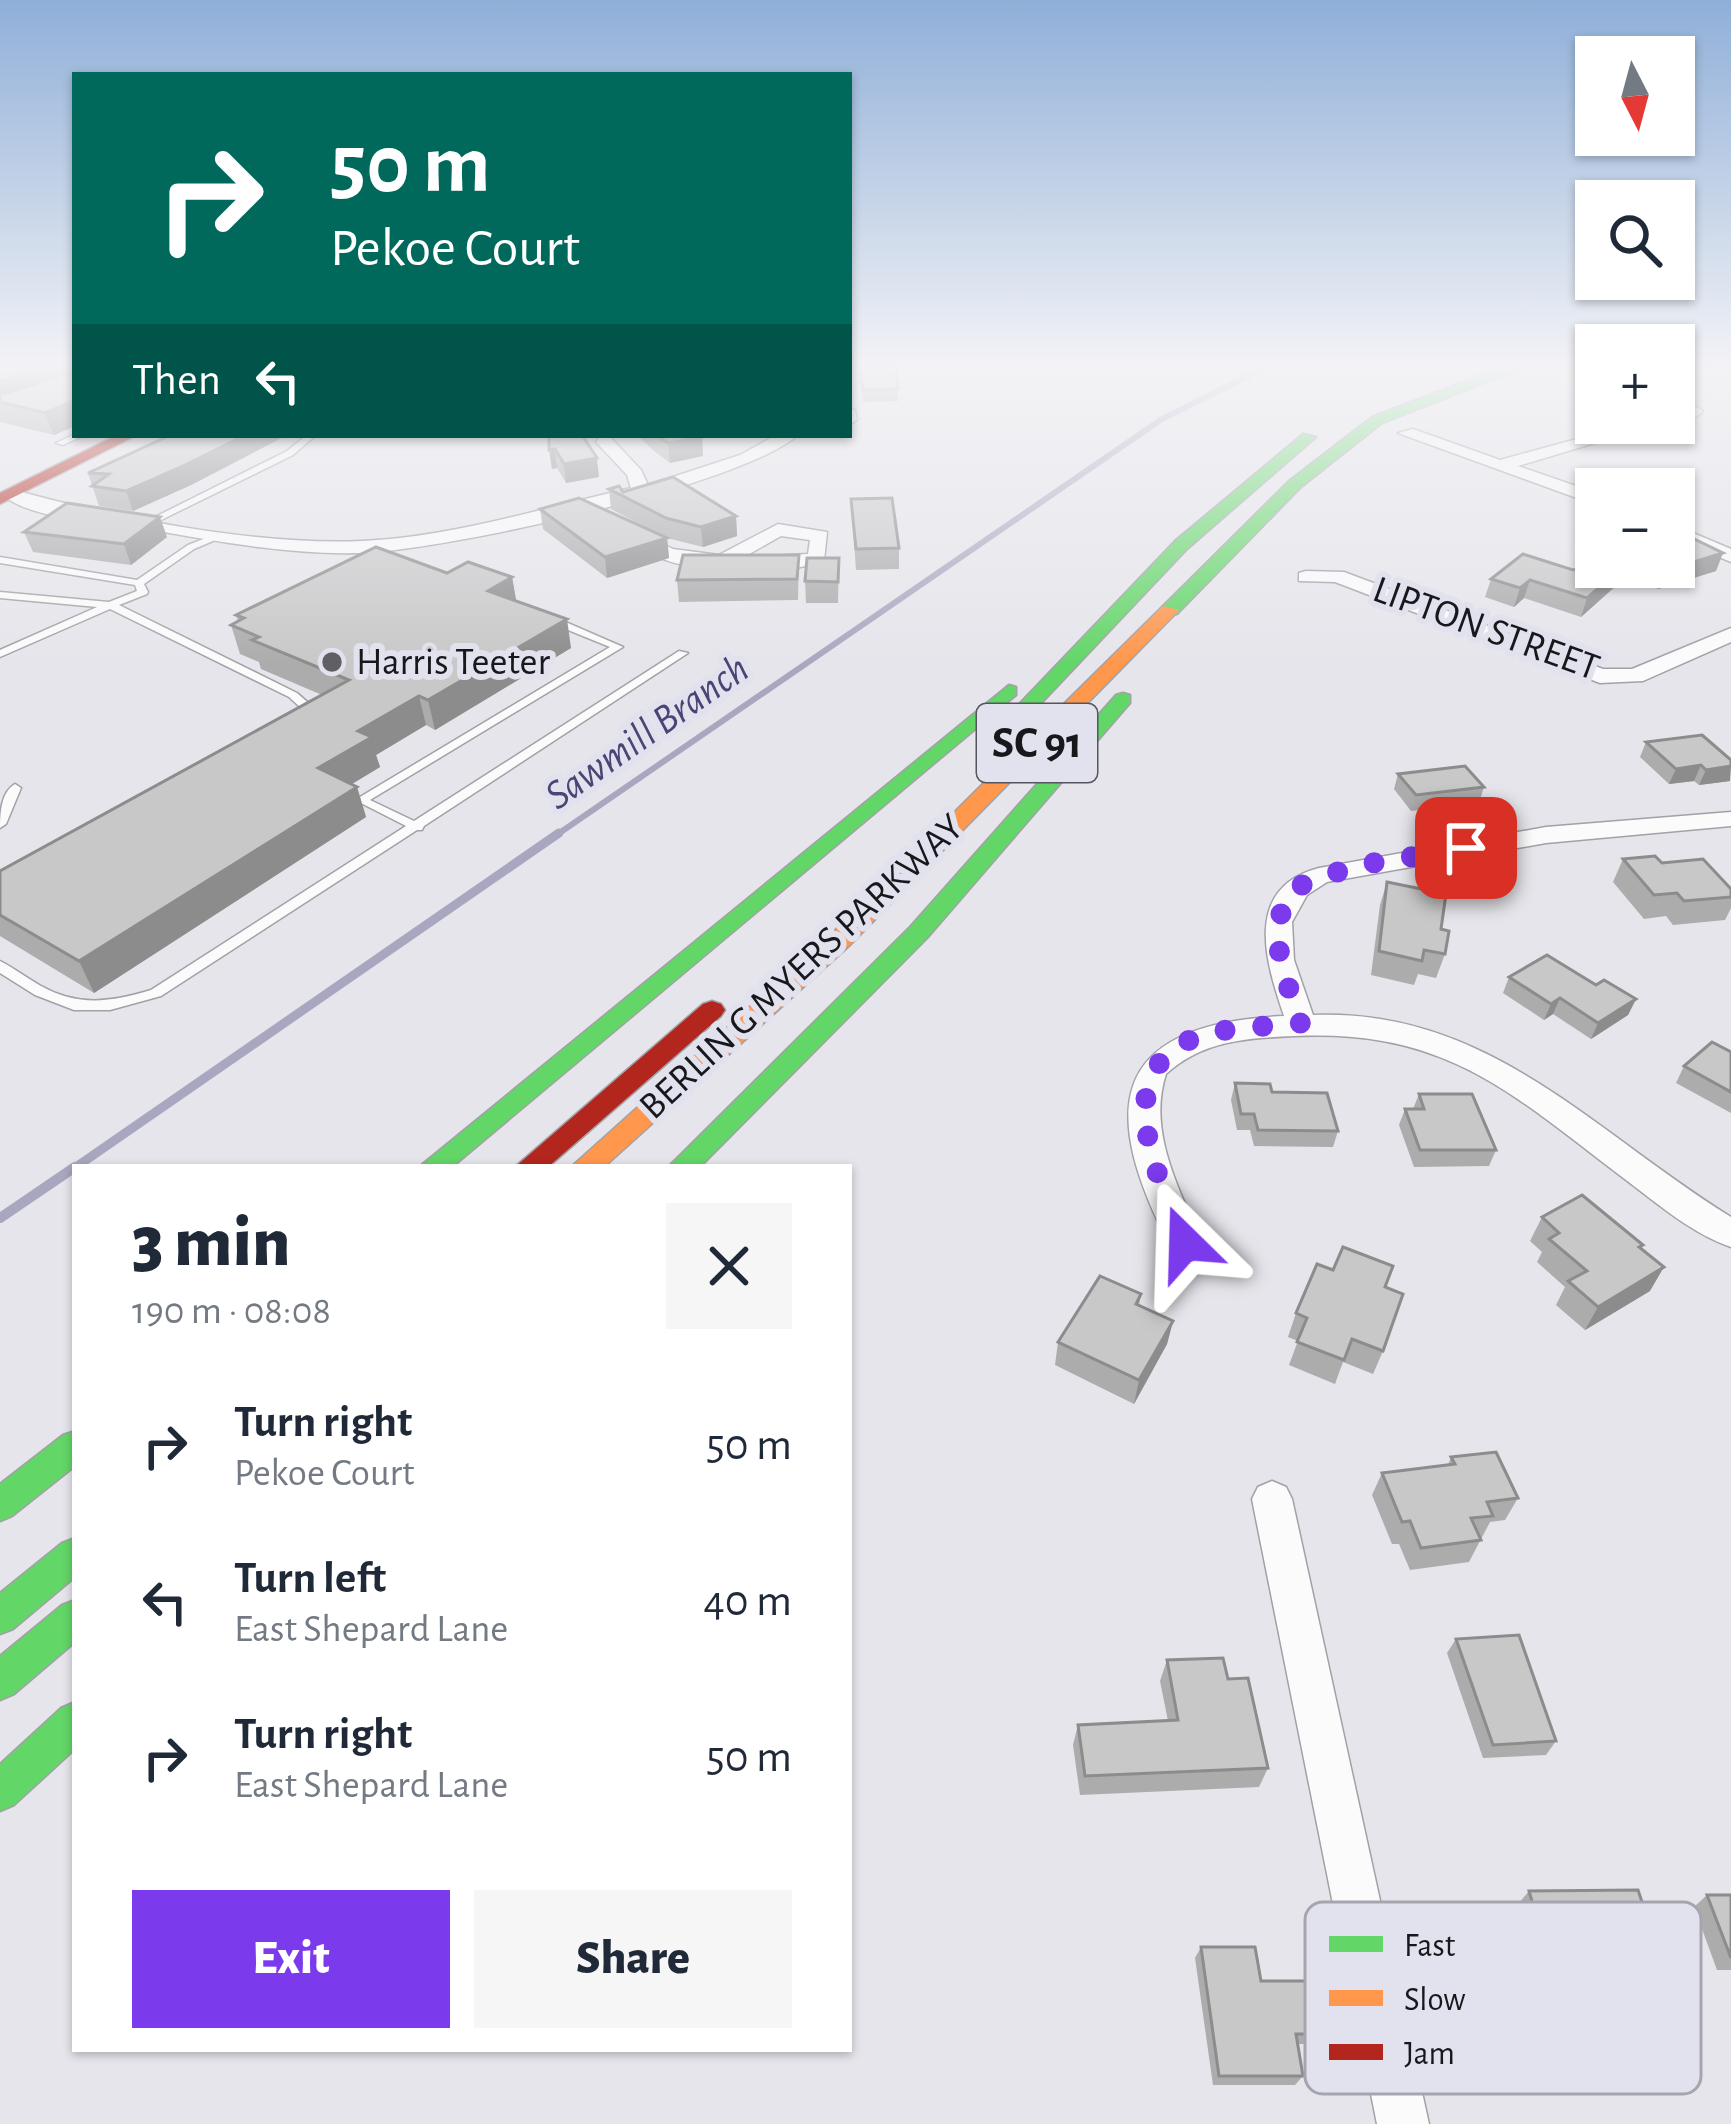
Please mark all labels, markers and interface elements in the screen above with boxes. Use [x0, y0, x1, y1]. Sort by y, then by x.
north arrow [1575, 36, 1695, 156]
map controls [1575, 36, 1695, 588]
icon: right [132, 120, 288, 276]
text: 50 m [330, 124, 491, 208]
button: search [1575, 180, 1695, 300]
text: Pekoe Court [330, 222, 580, 276]
button: + [1575, 324, 1695, 444]
icon: left [245, 348, 311, 414]
text: Then [132, 358, 221, 403]
button: − [1575, 468, 1695, 588]
street label: LIPTON STREET [1368, 570, 1604, 688]
place label: Harris Teeter [356, 643, 550, 682]
water label: Sawmill Branch [538, 647, 756, 817]
marker: Harris Teeter [319, 649, 345, 675]
road number: SC 91 [977, 704, 1097, 782]
pin [1415, 797, 1517, 899]
street label: BERLIN G MYERS PARKWAY [633, 807, 972, 1127]
icon: arrive [1433, 815, 1499, 881]
position arrow [1122, 1180, 1248, 1306]
button: close [666, 1203, 792, 1329]
text: 3 min [132, 1207, 290, 1279]
text: 190 m · 08:08 [132, 1292, 331, 1331]
text: Turn right [234, 1400, 412, 1445]
icon: right [132, 1413, 198, 1479]
text: 50 m [706, 1423, 792, 1468]
text: Pekoe Court [234, 1454, 415, 1493]
text: Turn left [234, 1556, 386, 1601]
icon: left [132, 1569, 198, 1635]
text: 40 m [703, 1579, 792, 1624]
text: East Shepard Lane [234, 1610, 508, 1649]
text: Turn right [234, 1712, 412, 1757]
icon: right [132, 1725, 198, 1791]
text: 50 m [706, 1735, 792, 1780]
text: East Shepard Lane [234, 1766, 508, 1805]
button: Exit [132, 1890, 450, 2028]
button: Share [474, 1890, 792, 2028]
legend [1305, 1902, 1701, 2094]
text: Fast [1404, 1930, 1456, 1963]
text: Slow [1404, 1984, 1465, 2017]
text: Jam [1404, 2038, 1455, 2071]

